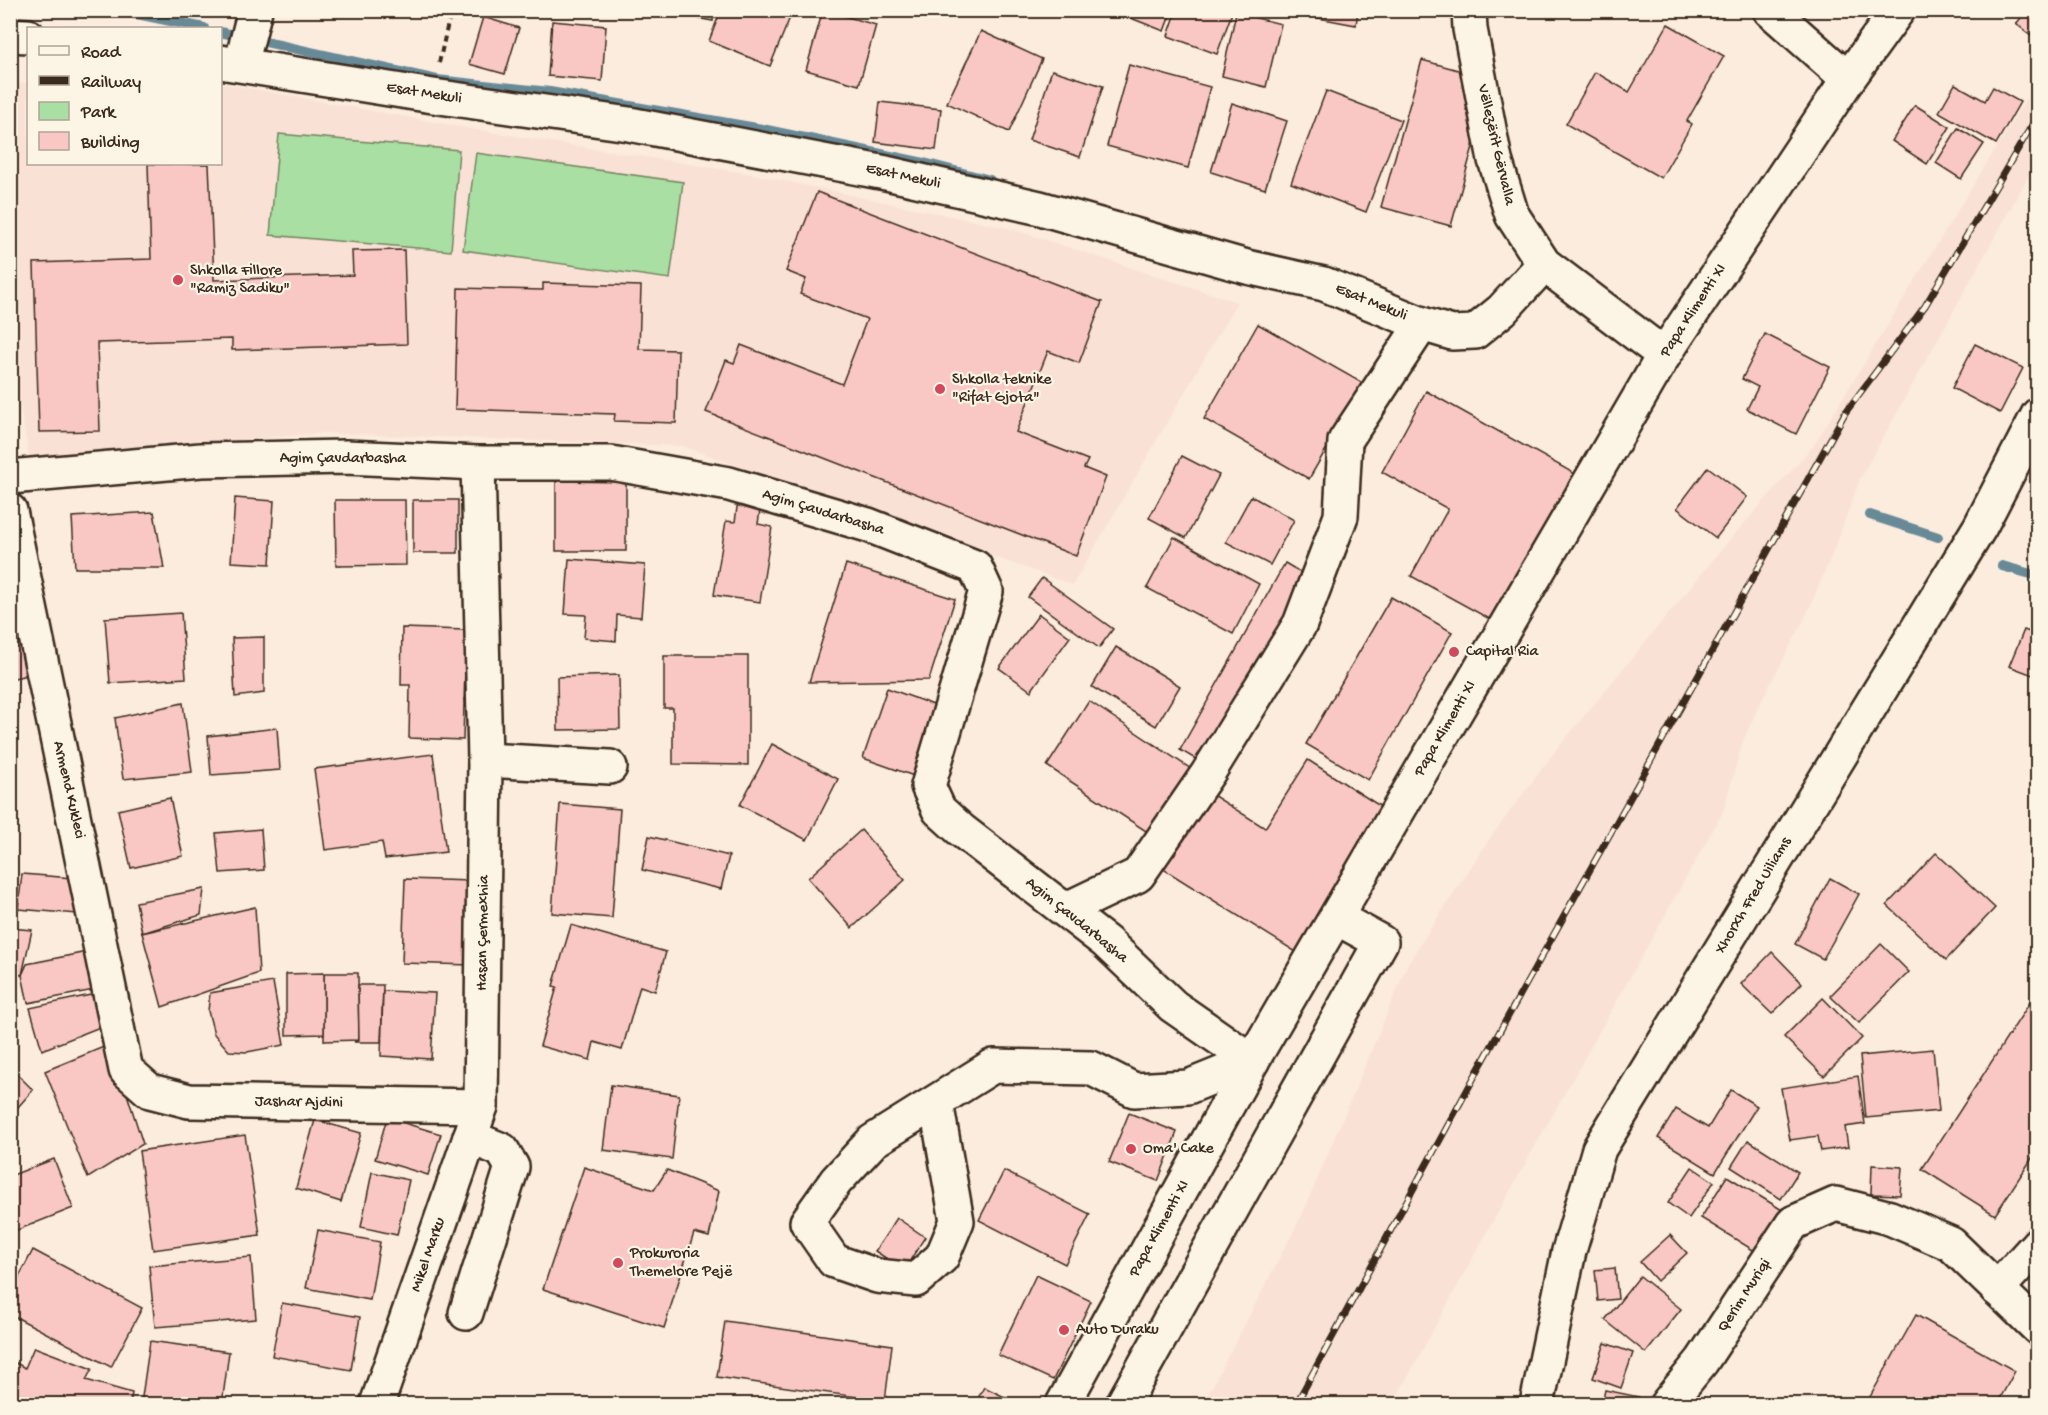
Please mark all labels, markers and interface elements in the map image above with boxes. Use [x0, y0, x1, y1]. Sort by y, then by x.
legend [27, 27, 222, 165]
text: Road [81, 43, 122, 64]
text: Railway [81, 73, 141, 94]
street label: Esat Mekuli [385, 79, 463, 109]
street label: Vëllezërit Gërvalla [1472, 82, 1518, 208]
text: Park [80, 103, 117, 124]
text: Building [80, 133, 140, 154]
street label: Esat Mekuli [864, 160, 942, 194]
street label: Papa Klimenti XI [1656, 261, 1731, 362]
place label: Shkolla Fillore "Ramiz Sadiku" [190, 262, 290, 299]
marker: Shkolla Fillore "Ramiz Sadiku" [171, 273, 185, 287]
street label: Esat Mekuli [1332, 280, 1410, 326]
place label: Shkolla teknike "Rifat Gjota" [952, 371, 1052, 408]
marker: Shkolla teknike "Rifat Gjota" [933, 382, 947, 396]
street label: Agim Çavdarbasha [280, 450, 407, 469]
street label: Agim Çavdarbasha [760, 485, 887, 541]
place label: Capital Ria [1466, 643, 1539, 662]
marker: Capital Ria [1447, 645, 1461, 659]
street label: Papa Klimenti XI [1410, 678, 1481, 781]
street label: Armend Kukleci [48, 739, 88, 841]
street label: Xhorxh Fred Uiliams [1711, 833, 1797, 959]
street label: Hasan Çermexhia [473, 874, 495, 991]
street label: Agim Çavdarbasha [1021, 874, 1132, 969]
street label: Jashar Ajdini [255, 1093, 343, 1113]
place label: Oma' Cake [1143, 1140, 1214, 1159]
marker: Oma' Cake [1124, 1142, 1138, 1156]
street label: Papa Klimenti XI [1125, 1177, 1194, 1281]
street label: Mikel Marku [407, 1215, 451, 1295]
place label: Prokuroria Themelore Pejë [629, 1245, 733, 1282]
marker: Prokuroria Themelore Pejë [611, 1256, 625, 1270]
street label: Qerim Muriqi [1714, 1256, 1776, 1336]
place label: Auto Duraku [1076, 1321, 1159, 1340]
marker: Auto Duraku [1057, 1323, 1071, 1337]

